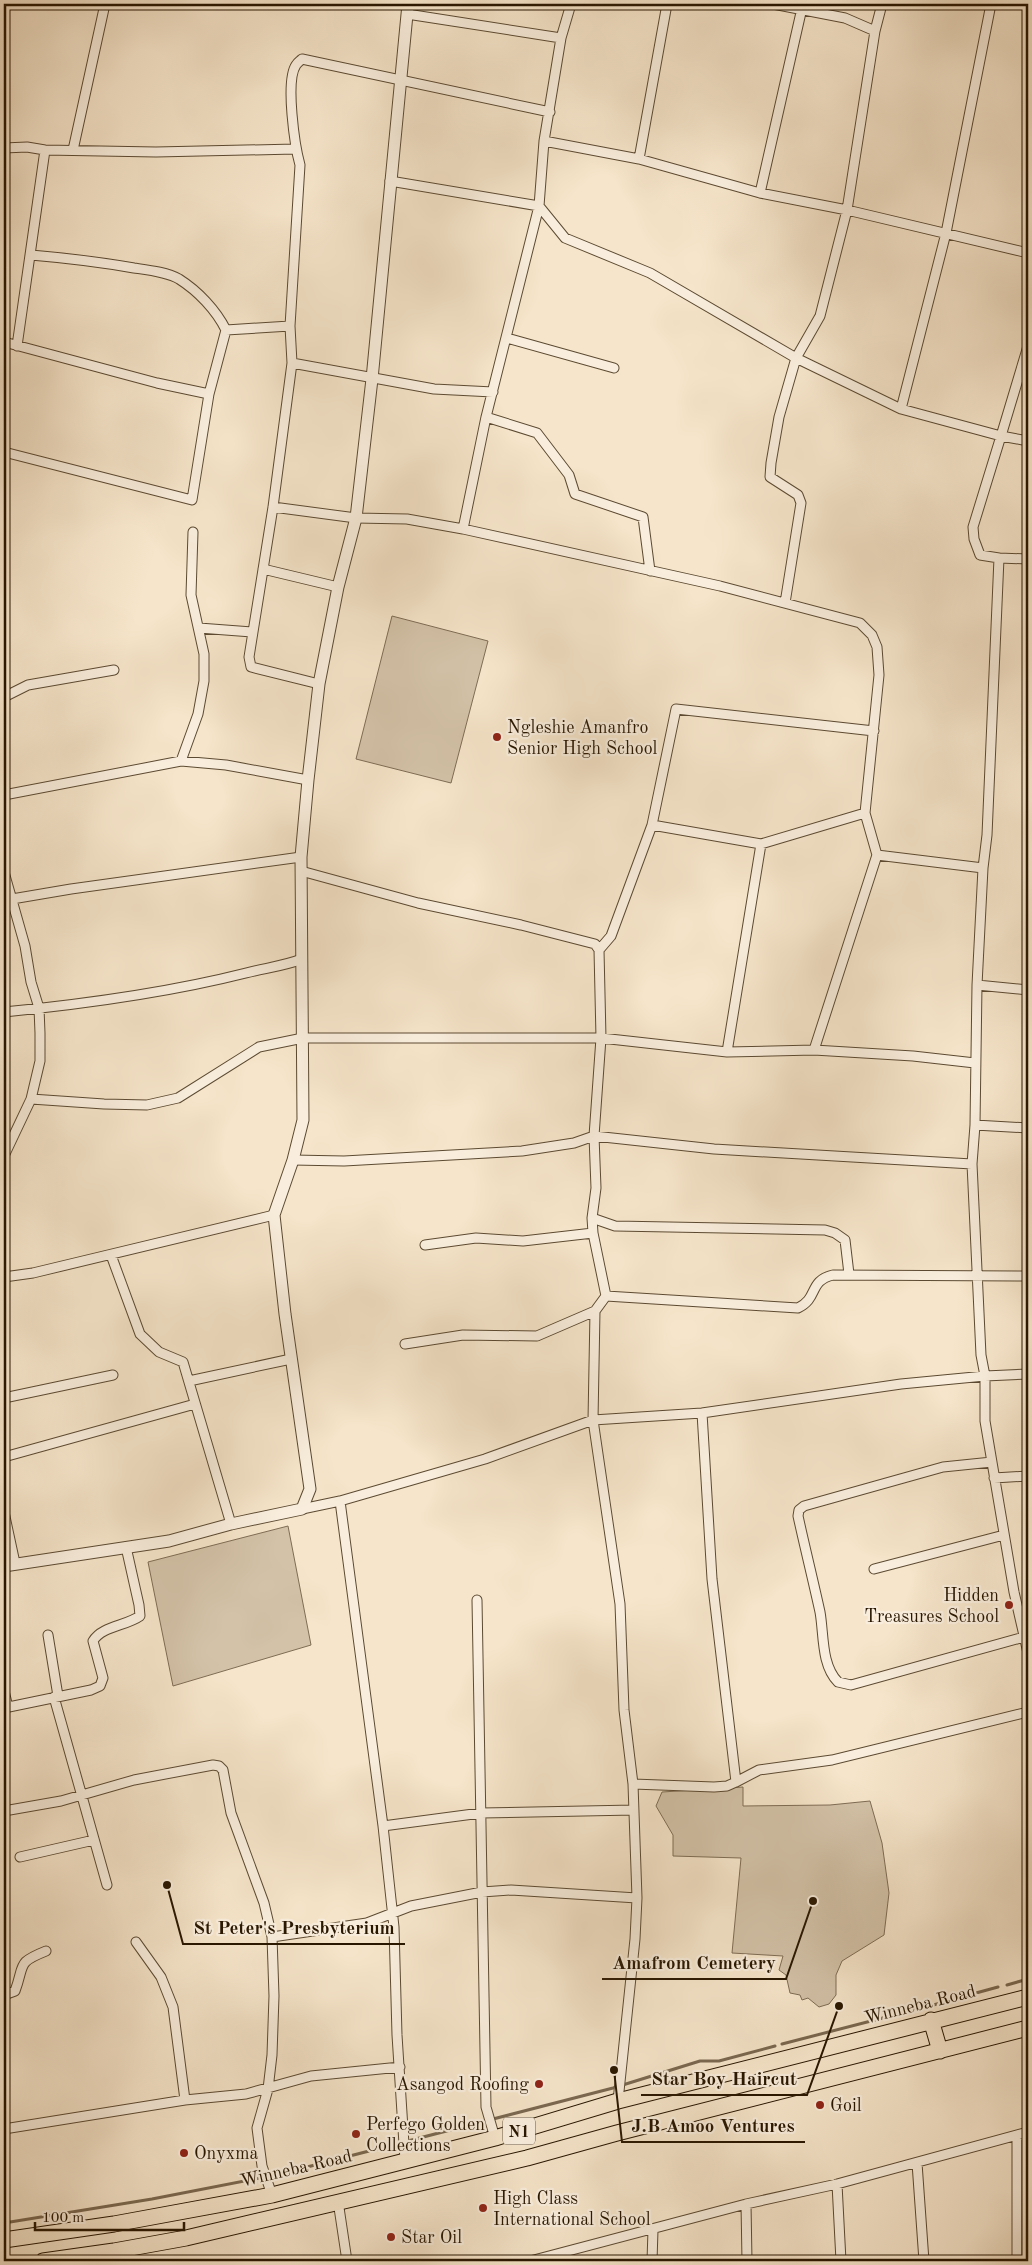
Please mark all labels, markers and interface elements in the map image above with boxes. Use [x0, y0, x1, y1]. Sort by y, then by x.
place label: Ngleshie Amanfro Senior High School [507, 719, 658, 758]
marker: Ngleshie Amanfro Senior High School [491, 731, 503, 743]
place label: Hidden Treasures School [864, 1587, 999, 1626]
marker: Hidden Treasures School [1003, 1599, 1015, 1611]
callout: St Peter's Presbyterium [183, 1910, 405, 1944]
text: St Peter's Presbyterium [193, 1920, 395, 1939]
callout: Amafrom Cemetery [602, 1945, 786, 1979]
text: Amafrom Cemetery [612, 1955, 776, 1974]
street label: Winneba Road [863, 1982, 978, 2028]
callout: Star Boy Haircut [641, 2061, 807, 2095]
text: Star Boy Haircut [651, 2071, 797, 2090]
place label: Asangod Roofing [396, 2076, 529, 2094]
marker: Asangod Roofing [533, 2078, 545, 2090]
place label: Goil [830, 2097, 862, 2115]
marker: Goil [814, 2099, 826, 2111]
callout: J.B Amoo Ventures [622, 2108, 805, 2142]
place label: Perfego Golden Collections [366, 2116, 485, 2155]
road number: N1 [503, 2118, 535, 2144]
text: J.B Amoo Ventures [631, 2118, 795, 2137]
marker: Perfego Golden Collections [350, 2128, 362, 2140]
place label: Onyxma [194, 2145, 259, 2163]
marker: Onyxma [178, 2147, 190, 2159]
street label: Winneba Road [239, 2147, 354, 2191]
place label: High Class International School [493, 2190, 651, 2229]
scale bar [35, 2200, 184, 2232]
marker: High Class International School [477, 2202, 489, 2214]
text: 100 m [42, 2211, 84, 2226]
place label: Star Oil [401, 2229, 462, 2247]
marker: Star Oil [385, 2231, 397, 2243]

